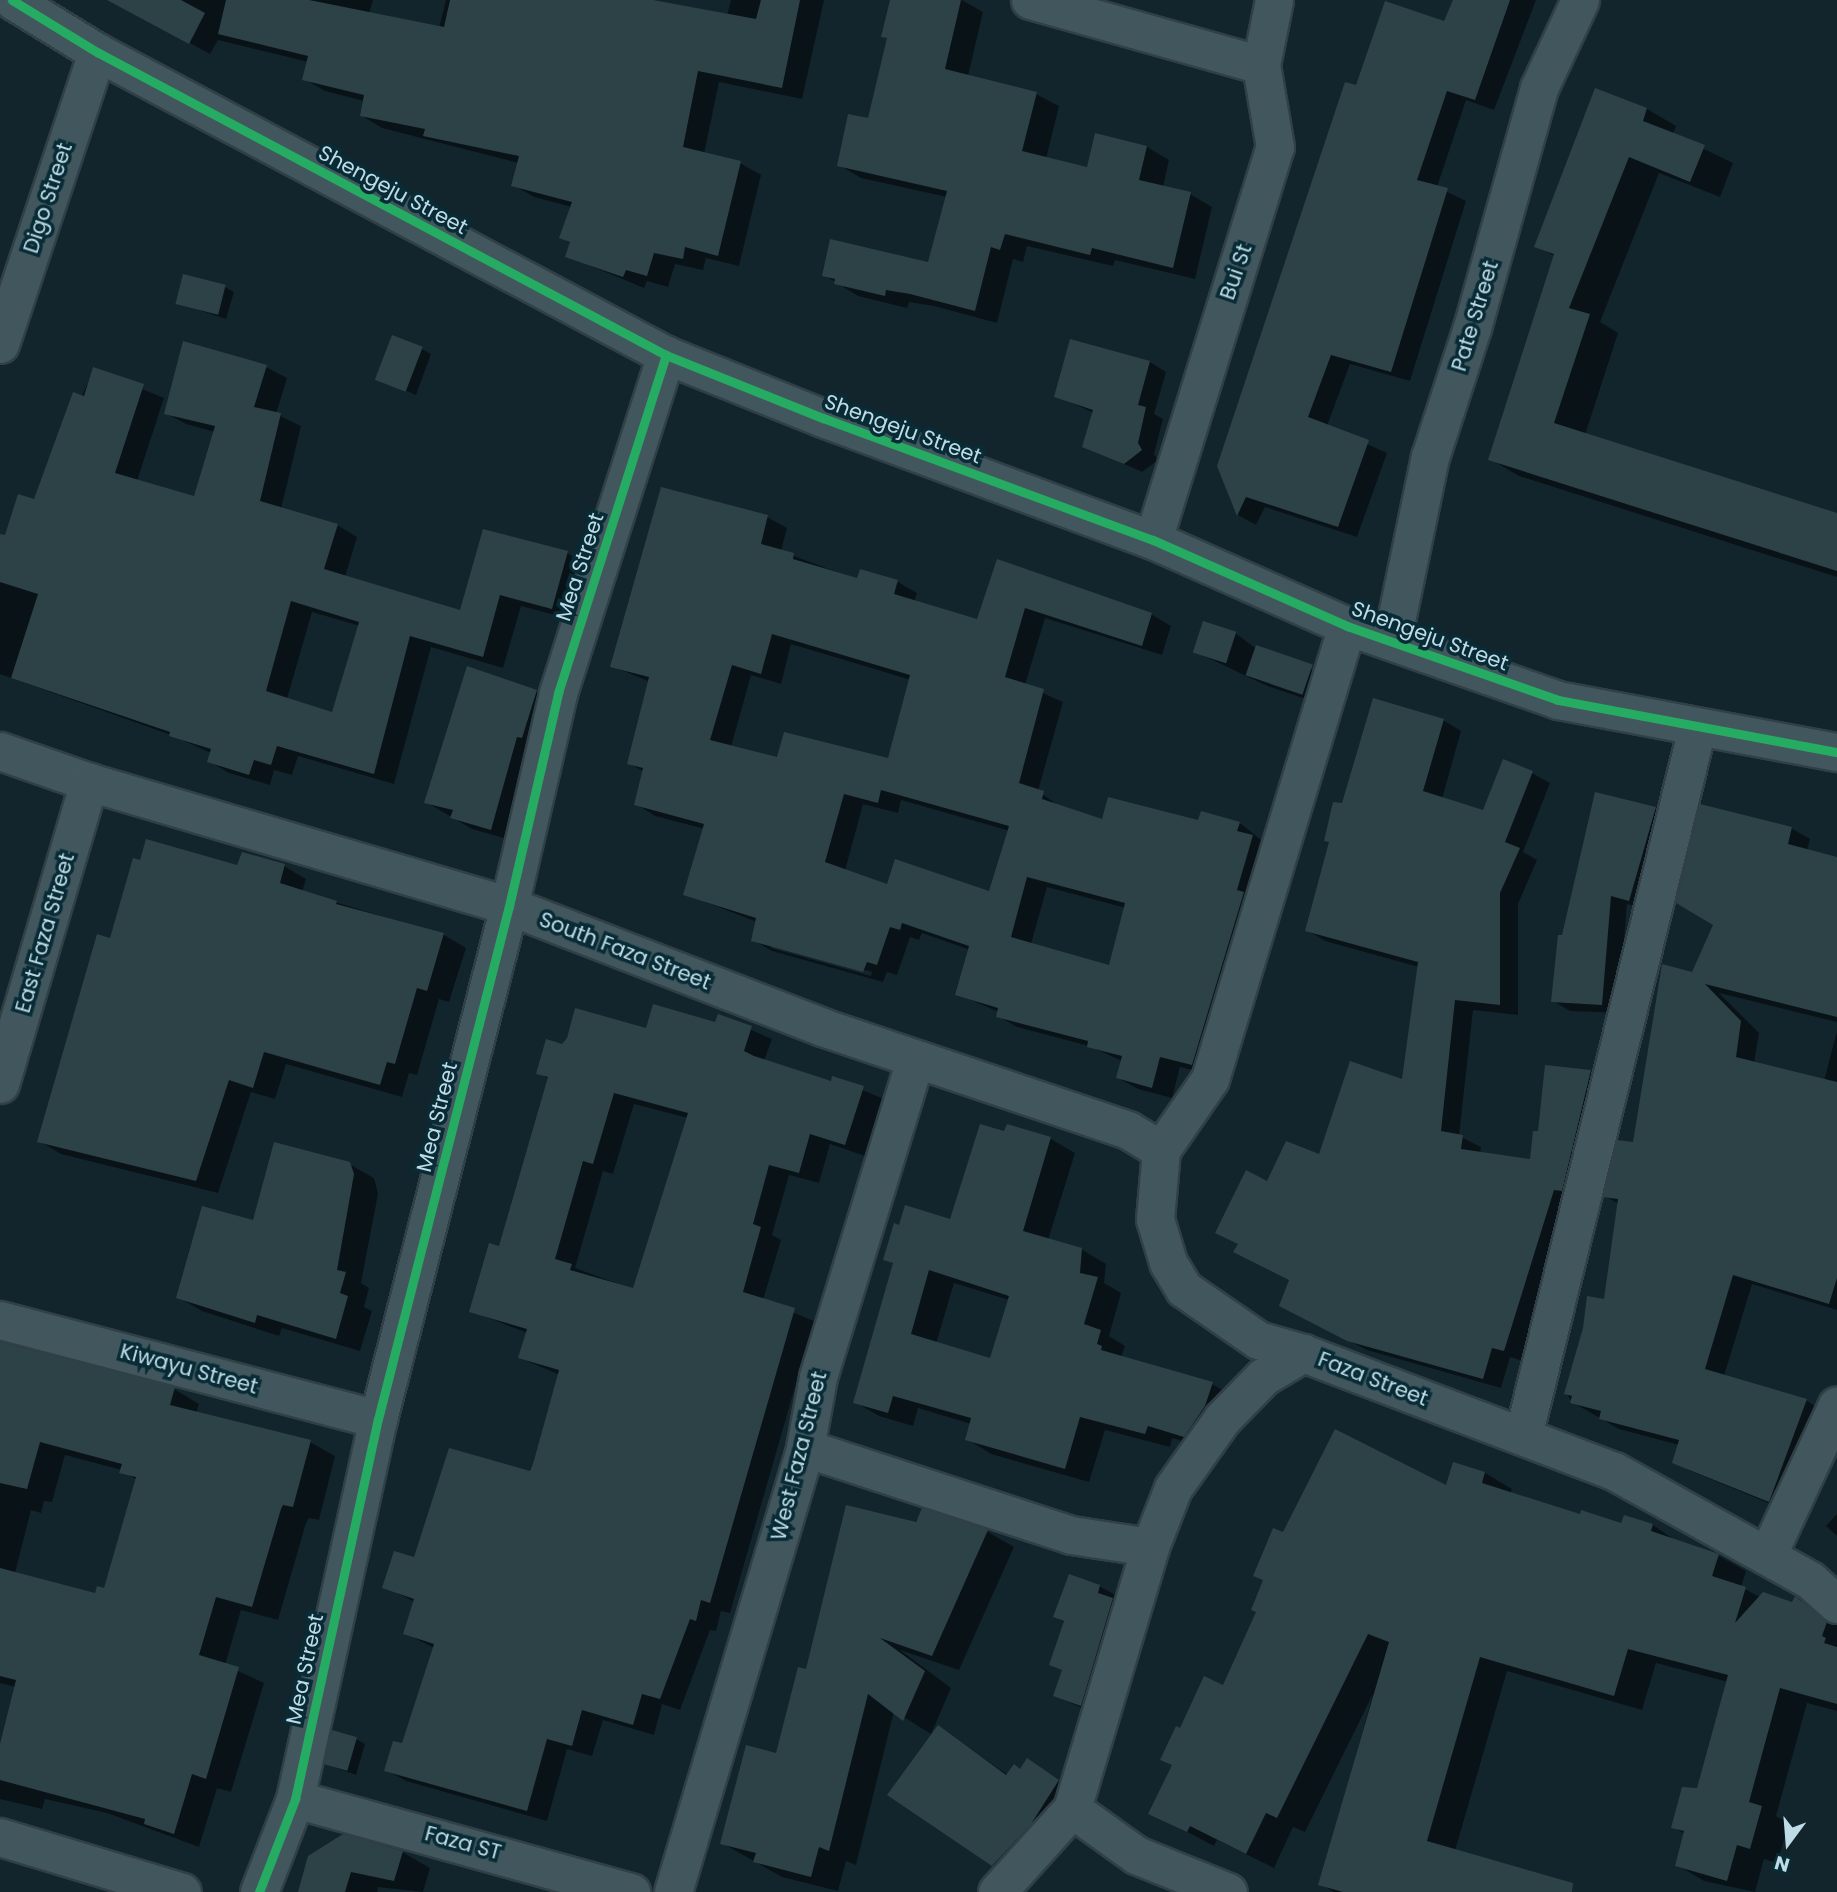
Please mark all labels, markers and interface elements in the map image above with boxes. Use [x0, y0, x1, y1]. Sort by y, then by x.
street label: Digo Street [18, 140, 78, 256]
street label: Shengeju Street [314, 140, 472, 240]
street label: Bui St [1215, 241, 1257, 303]
street label: Pate Street [1446, 258, 1504, 374]
street label: Shengeju Street [821, 389, 985, 469]
street label: Mea Street [551, 510, 609, 624]
street label: Shengeju Street [1348, 596, 1512, 676]
street label: East Faza Street [10, 850, 80, 1016]
street label: South Faza Street [536, 907, 714, 995]
street label: Mea Street [411, 1059, 463, 1175]
street label: Kiwayu Street [117, 1339, 261, 1399]
street label: Faza Street [1315, 1347, 1431, 1411]
street label: West Faza Street [766, 1369, 832, 1543]
street label: Mea Street [281, 1611, 329, 1727]
north arrow [1753, 1808, 1823, 1878]
street label: Faza ST [422, 1821, 504, 1865]
text: N [1771, 1849, 1793, 1879]

